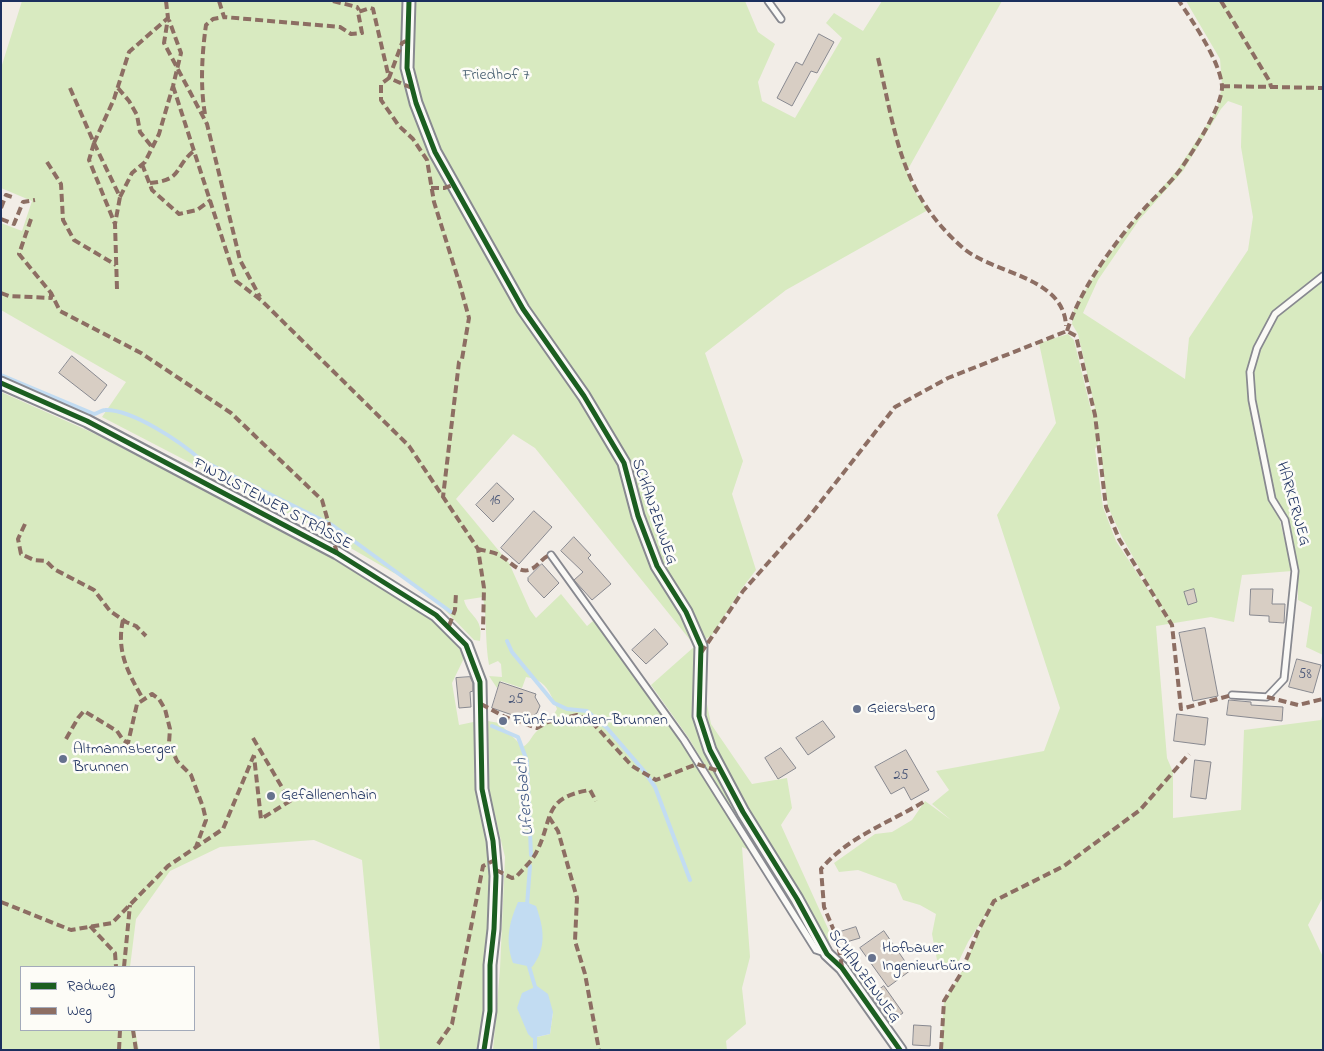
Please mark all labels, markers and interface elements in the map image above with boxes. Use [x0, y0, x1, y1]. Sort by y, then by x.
park label: Friedhof 7 [462, 66, 530, 86]
street label: FINDLSTEINER STRASSE [189, 455, 355, 555]
street label: SCHANZENWEG [626, 457, 680, 567]
street label: HARKERWEG [1271, 460, 1313, 548]
house number: 16 [490, 494, 500, 510]
house number: 58 [1298, 668, 1312, 684]
house number: 25 [509, 693, 523, 709]
place label: Geiersberg [867, 699, 935, 719]
marker: Geiersberg [851, 703, 863, 715]
place label: Fünf-Wunden-Brunnen [513, 711, 668, 731]
marker: Fünf-Wunden-Brunnen [497, 715, 509, 727]
place label: Altmannsberger Brunnen [73, 740, 176, 778]
marker: Altmannsberger Brunnen [57, 753, 69, 765]
water label: Ufersbach [512, 757, 540, 837]
house number: 25 [894, 769, 908, 785]
place label: Gefallenenhain [281, 786, 377, 806]
marker: Gefallenenhain [265, 790, 277, 802]
street label: SCHANZENWEG [823, 927, 903, 1027]
place label: Hofbauer Ingenieurbüro [882, 939, 971, 977]
marker: Hofbauer Ingenieurbüro [866, 952, 878, 964]
legend [20, 966, 195, 1031]
text: Radweg [67, 975, 115, 997]
text: Weg [67, 1000, 92, 1022]

